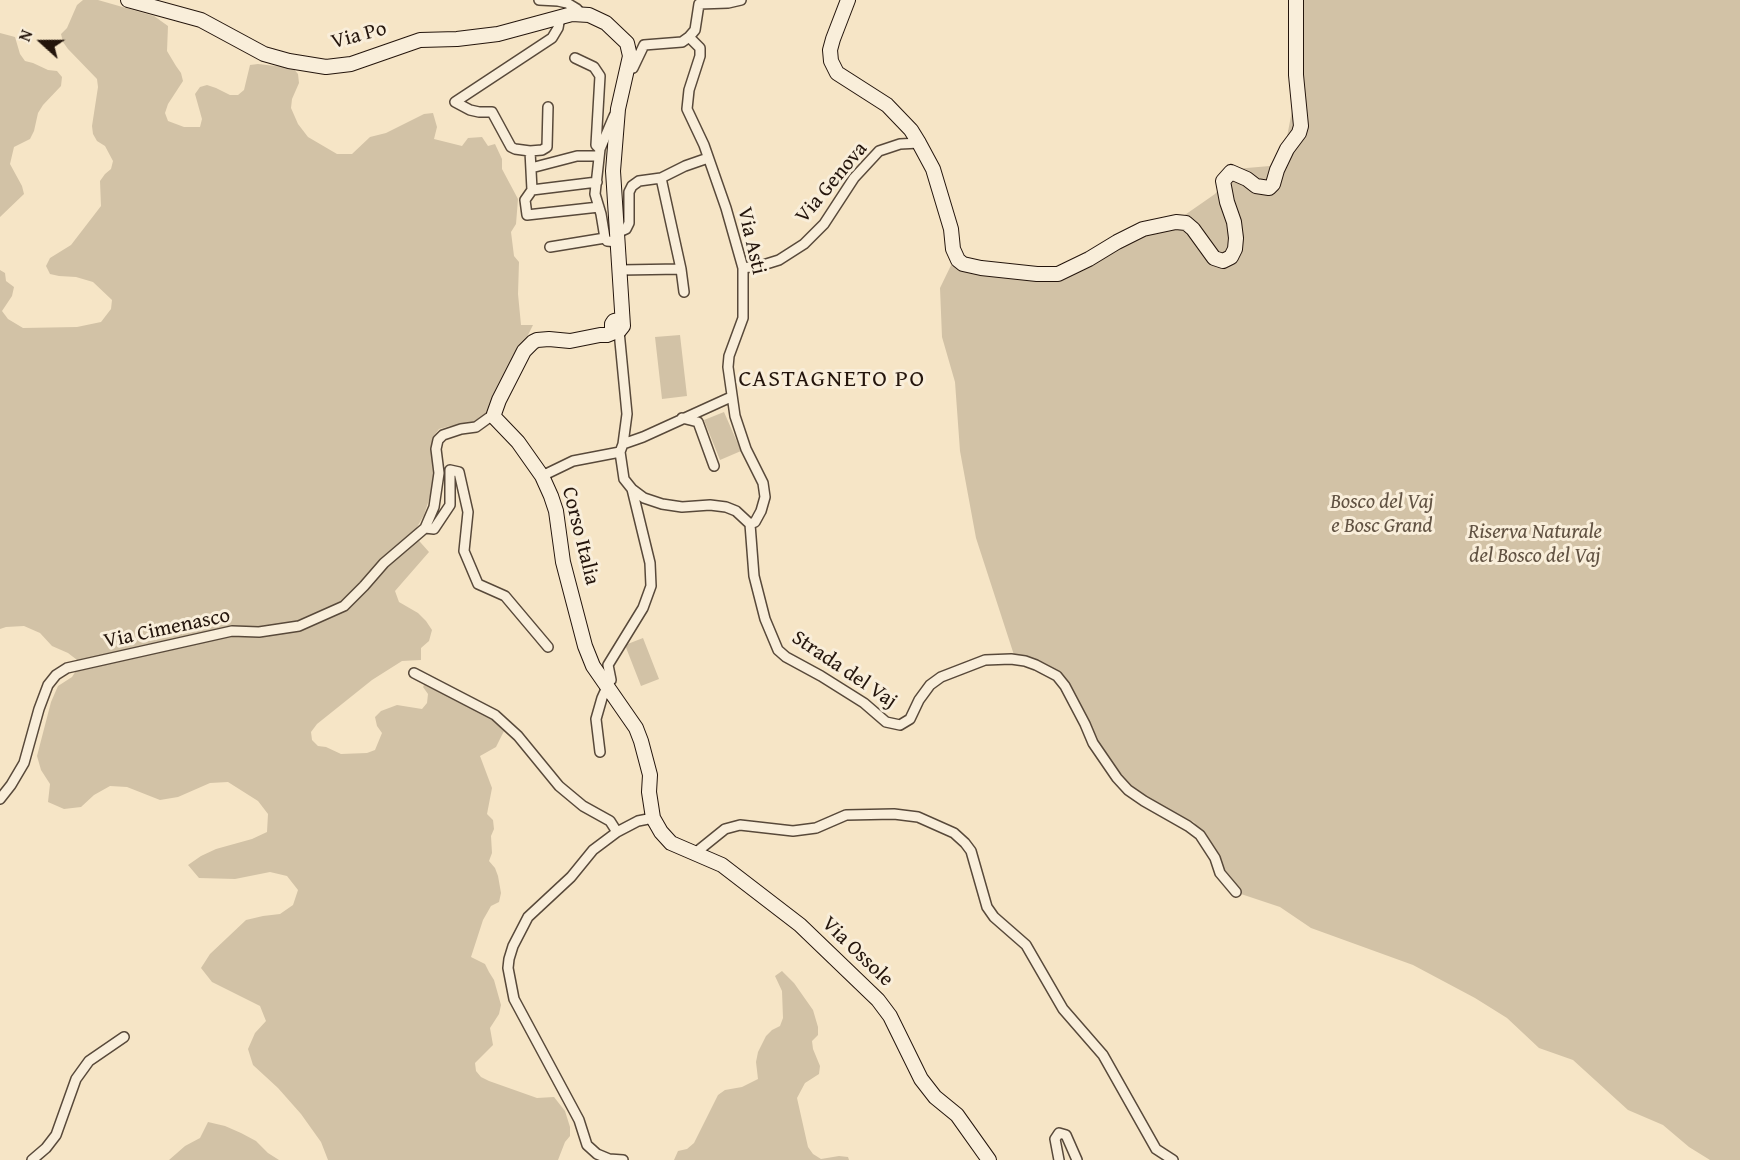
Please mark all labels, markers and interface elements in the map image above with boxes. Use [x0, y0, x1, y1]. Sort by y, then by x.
north arrow [12, 12, 72, 72]
street label: Via Po [329, 17, 389, 55]
text: N [12, 26, 38, 45]
street label: Via Genova [791, 137, 873, 229]
street label: Via Asti [731, 205, 771, 277]
district label: CASTAGNETO PO [738, 366, 926, 394]
street label: Corso Italia [556, 484, 604, 588]
park label: Bosco del Vaj e Bosc Grand [1330, 490, 1434, 540]
park label: Riserva Naturale del Bosco del Vaj [1468, 520, 1602, 570]
street label: Via Cimenasco [101, 603, 233, 655]
street label: Strada del Vaj [787, 626, 901, 714]
street label: Via Ossole [816, 912, 898, 992]

